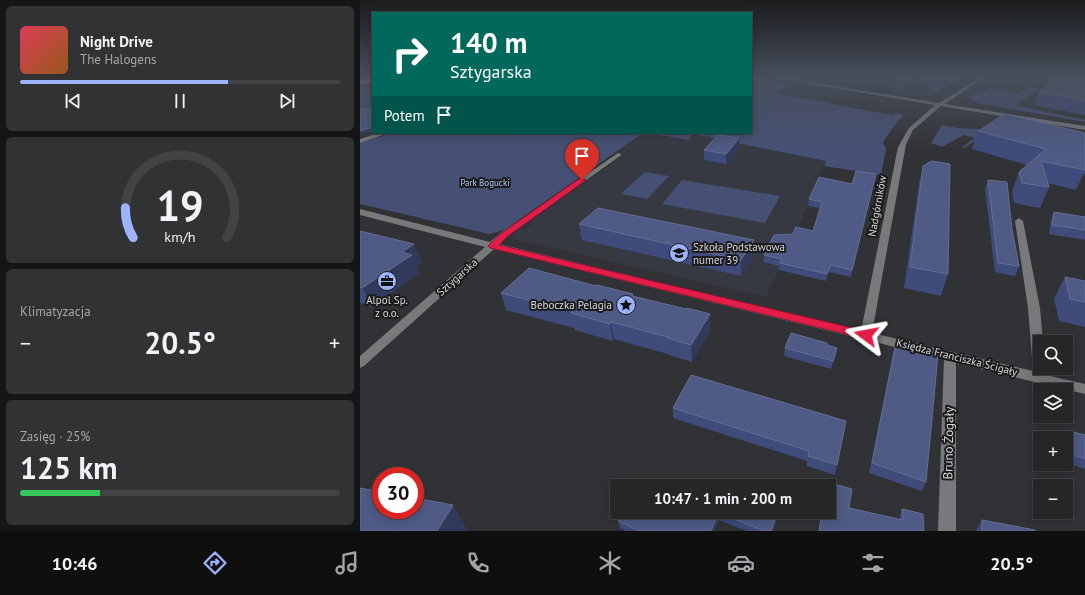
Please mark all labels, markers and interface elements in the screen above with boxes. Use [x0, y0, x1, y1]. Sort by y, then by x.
text: 140 m [450, 24, 527, 61]
icon: right [384, 28, 436, 80]
text: Night Drive [80, 32, 153, 51]
text: The Halogens [80, 51, 157, 68]
text: Sztygarska [450, 60, 532, 83]
icon: previous [62, 90, 84, 112]
icon: pause [169, 90, 191, 112]
icon: next [276, 90, 298, 112]
icon: arrive [433, 104, 455, 126]
text: Potem [384, 106, 425, 125]
pin [565, 139, 599, 180]
icon: arrive [571, 145, 593, 167]
street label: Nadgórników [865, 174, 889, 238]
park label: Park Bogucki [460, 177, 510, 188]
text: 19 [156, 179, 204, 232]
text: km/h [164, 226, 196, 245]
place label: Szkoła Podstawowa numer 39 [693, 240, 785, 267]
school or university icon: Szkoła Podstawowa numer 39 [668, 242, 690, 264]
street label: Sztygarska [434, 255, 480, 299]
office icon: Alpol Sp. z o.o. [376, 270, 398, 292]
place label: Alpol Sp. z o.o. [366, 293, 408, 320]
place icon: Beboczka Pelagia [615, 294, 637, 316]
place label: Beboczka Pelagia [530, 298, 612, 312]
text: Klimatyzacja [20, 303, 91, 320]
position arrow [845, 314, 887, 356]
text: 20.5° [144, 323, 216, 362]
text: − [20, 329, 31, 357]
text: + [329, 329, 340, 357]
street label: Księdza Franciszka Ścigały [895, 335, 1020, 379]
map controls [1033, 335, 1073, 519]
button: search [1033, 335, 1073, 375]
button: layers [1033, 383, 1073, 423]
street label: Bruno Żogały [939, 406, 958, 480]
text: Zasięg · 25% [20, 428, 90, 445]
button: + [1033, 431, 1073, 471]
text: 125 km [20, 448, 118, 487]
speed limit sign: 30 [372, 467, 424, 519]
button: − [1033, 479, 1073, 519]
text: 10:47 · 1 min · 200 m [654, 489, 792, 508]
icon: directions [201, 549, 229, 577]
icon: music [333, 549, 361, 577]
icon: phone [464, 549, 492, 577]
icon: climate [596, 549, 624, 577]
icon: car [727, 549, 755, 577]
icon: filters [859, 549, 887, 577]
text: 10:46 [52, 552, 97, 575]
text: 20.5° [990, 552, 1033, 575]

